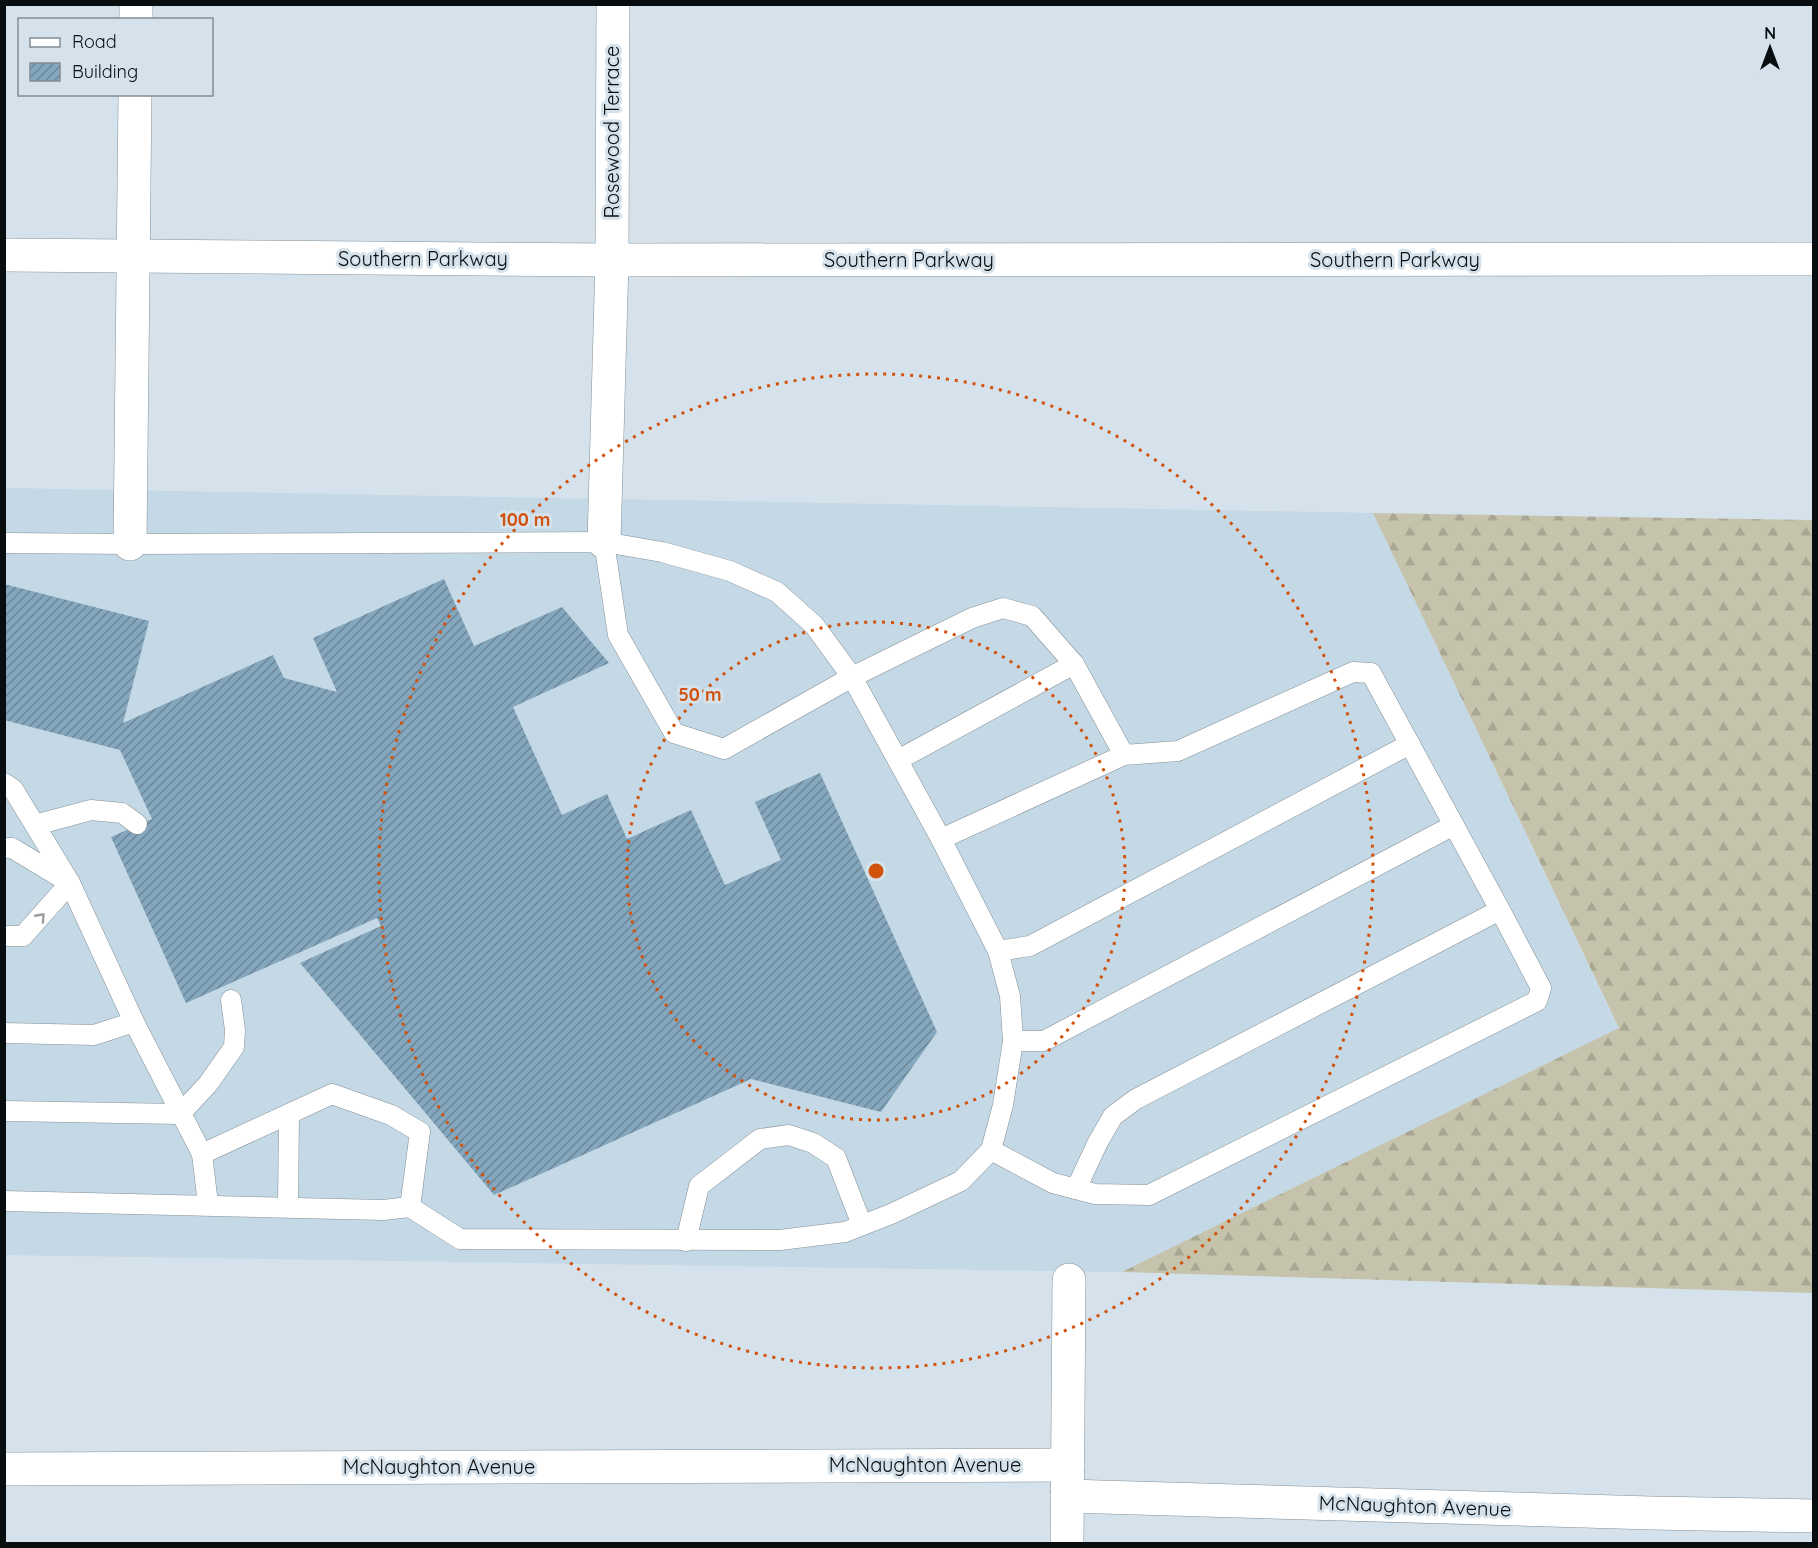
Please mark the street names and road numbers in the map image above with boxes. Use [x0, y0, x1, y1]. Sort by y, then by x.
street label: Rosewood Terrace [599, 46, 624, 218]
street label: Southern Parkway [338, 246, 508, 271]
street label: Southern Parkway [824, 247, 994, 272]
street label: Southern Parkway [1310, 247, 1480, 272]
street label: McNaughton Avenue [829, 1452, 1021, 1477]
street label: McNaughton Avenue [343, 1454, 535, 1479]
street label: McNaughton Avenue [1318, 1490, 1512, 1521]

